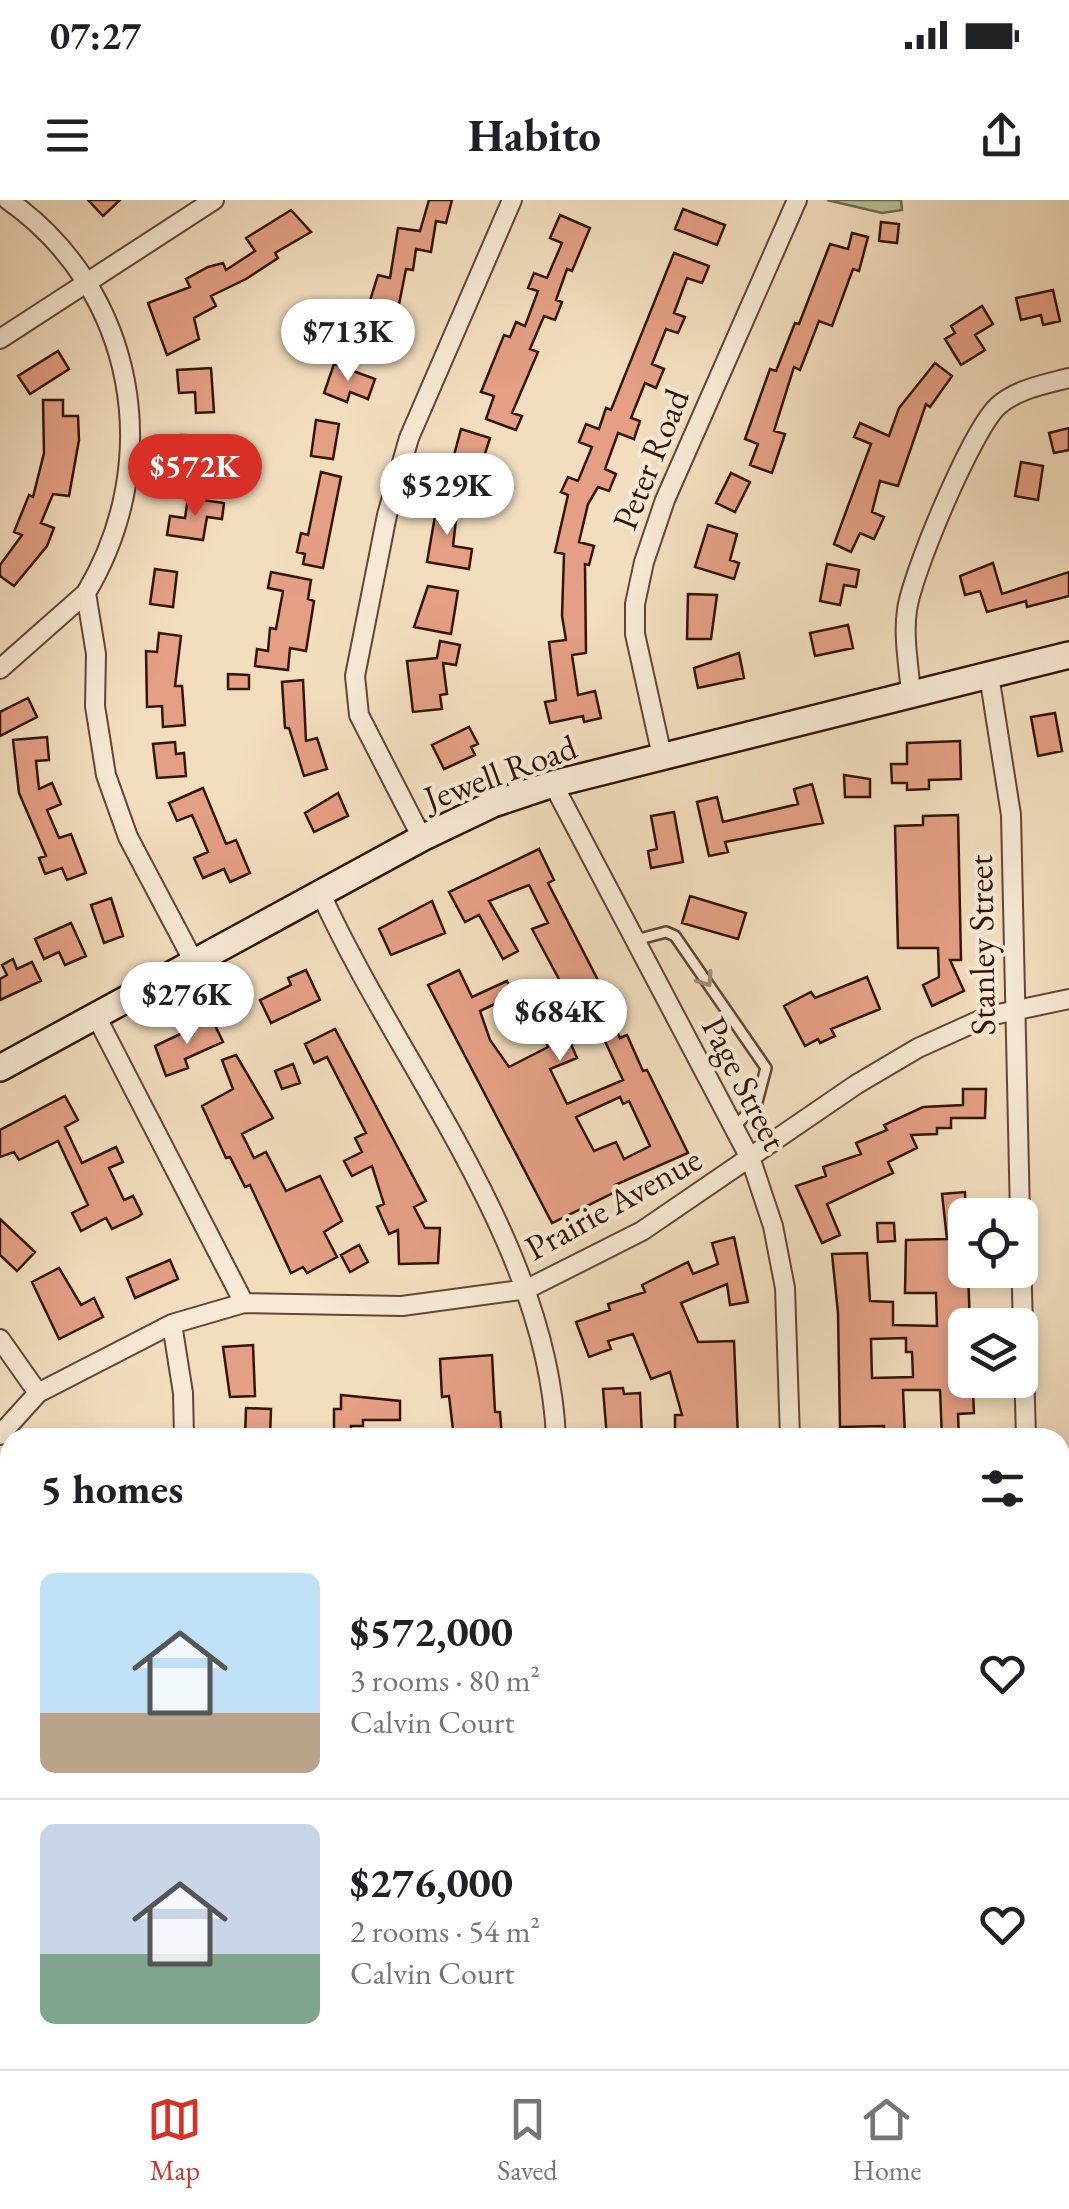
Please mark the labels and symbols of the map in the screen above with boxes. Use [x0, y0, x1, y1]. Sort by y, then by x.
pin: $713K [278, 299, 418, 384]
street label: Peter Road [601, 382, 699, 536]
pin: $572K [125, 434, 265, 519]
pin: $529K [377, 453, 517, 538]
street label: Jewell Road [415, 724, 583, 821]
street label: Stanley Street [957, 854, 1005, 1036]
pin: $276K [117, 962, 257, 1047]
one-way arrow [694, 969, 713, 987]
pin: $684K [490, 979, 630, 1064]
street label: Page Street [692, 1008, 798, 1158]
street label: Prairie Avenue [517, 1136, 709, 1270]

